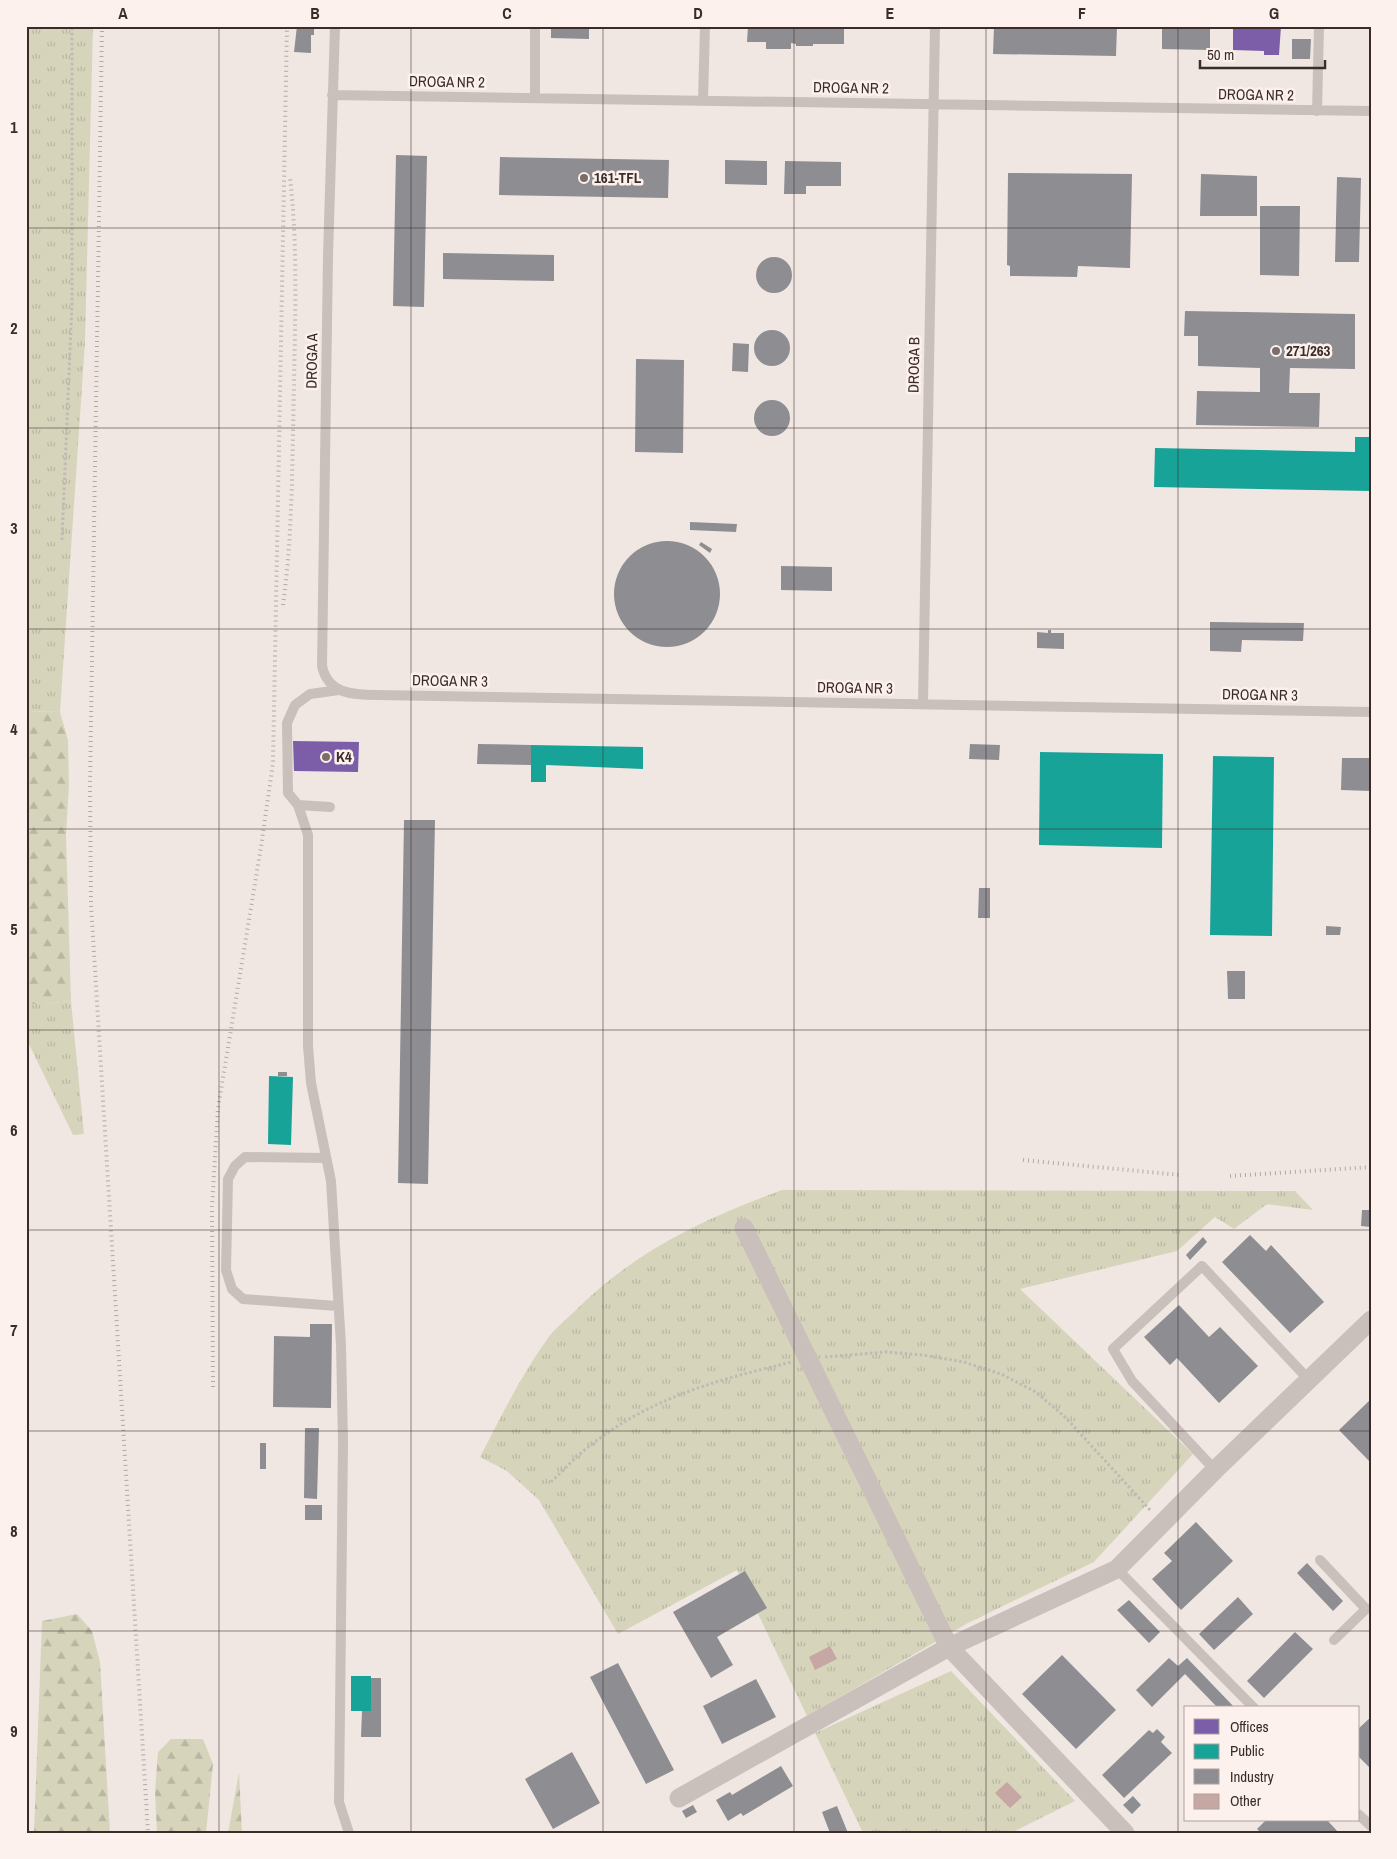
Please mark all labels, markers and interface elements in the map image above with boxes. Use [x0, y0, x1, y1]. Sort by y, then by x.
text: A [118, 2, 128, 24]
text: B [310, 2, 320, 24]
text: C [502, 2, 512, 24]
text: D [693, 2, 703, 24]
text: E [886, 2, 895, 24]
text: F [1078, 2, 1086, 24]
text: G [1269, 2, 1279, 24]
scale bar [1200, 38, 1324, 70]
text: 50 m [1207, 44, 1234, 65]
street label: DROGA NR 2 [409, 70, 485, 93]
street label: DROGA NR 2 [813, 76, 889, 99]
street label: DROGA NR 2 [1218, 83, 1294, 106]
text: 1 [10, 116, 18, 138]
place label: 161-TFL [594, 167, 642, 188]
marker: 161-TFL [578, 172, 590, 184]
text: 2 [10, 317, 18, 339]
street label: DROGA A [301, 332, 322, 389]
street label: DROGA B [903, 337, 924, 393]
place label: 271/263 [1286, 340, 1331, 361]
marker: 271/263 [1270, 345, 1282, 357]
text: 3 [10, 517, 18, 539]
street label: DROGA NR 3 [412, 669, 488, 692]
street label: DROGA NR 3 [817, 676, 893, 699]
street label: DROGA NR 3 [1222, 683, 1298, 706]
text: 4 [10, 718, 18, 740]
place label: K4 [336, 746, 352, 767]
marker: K4 [320, 751, 332, 763]
text: 5 [10, 918, 18, 940]
text: 6 [10, 1119, 18, 1141]
text: 7 [10, 1319, 18, 1341]
text: 8 [10, 1520, 18, 1542]
legend [1184, 1706, 1360, 1822]
text: Offices [1230, 1716, 1269, 1737]
text: 9 [10, 1720, 18, 1742]
text: Public [1230, 1740, 1264, 1761]
text: Industry [1230, 1766, 1275, 1787]
text: Other [1230, 1790, 1261, 1811]

